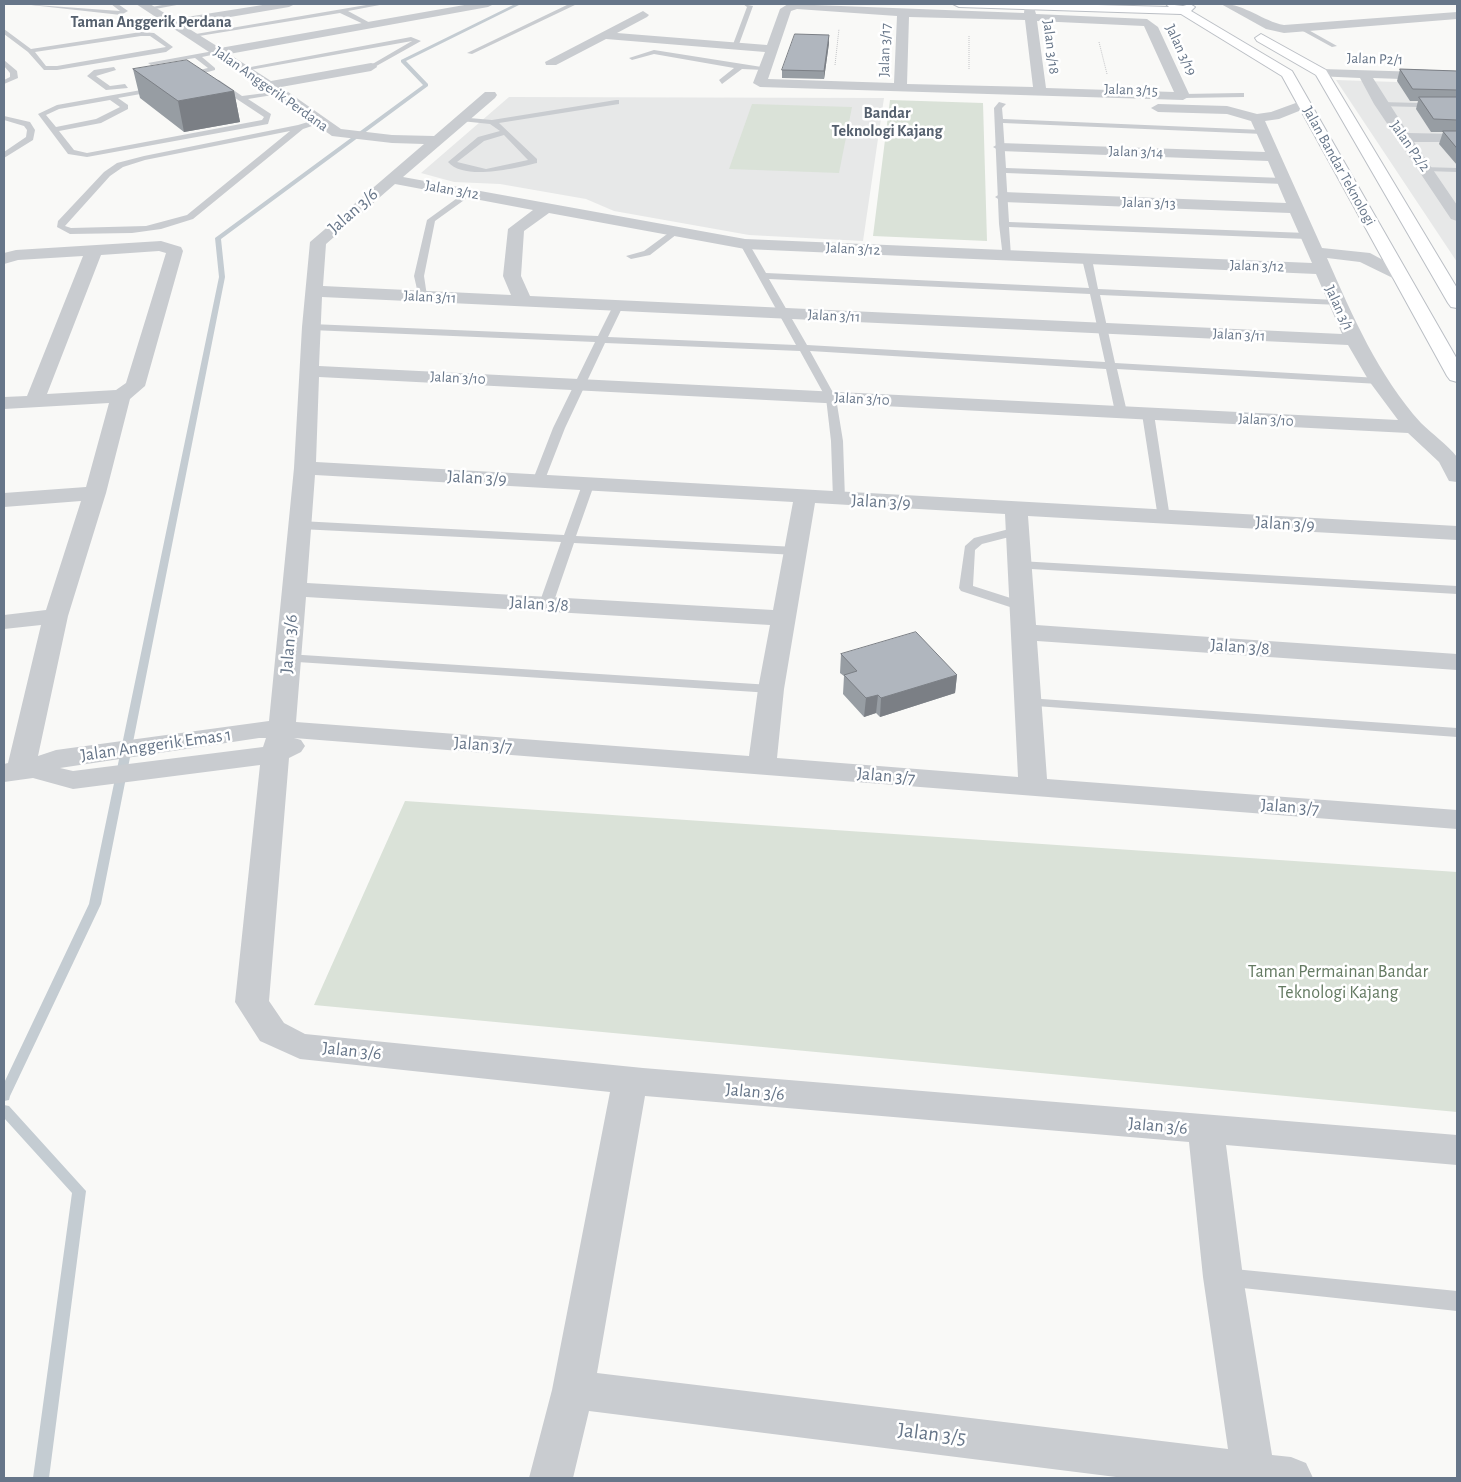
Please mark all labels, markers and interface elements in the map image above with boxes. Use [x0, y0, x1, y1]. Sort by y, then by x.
district label: Taman Anggerik Perdana [70, 12, 232, 32]
street label: Jalan 3/18 [1039, 19, 1063, 75]
street label: Jalan 3/19 [1161, 21, 1201, 79]
street label: Jalan 3/17 [875, 23, 895, 77]
street label: Jalan Anggerik Perdana [210, 43, 332, 135]
street label: Jalan P2/1 [1347, 49, 1403, 69]
street label: Jalan 3/15 [1104, 80, 1158, 100]
district label: Bandar Teknologi Kajang [831, 103, 943, 141]
street label: Jalan Bandar Teknologi [1299, 103, 1379, 229]
street label: Jalan P2/2 [1386, 117, 1434, 175]
street label: Jalan 3/14 [1108, 142, 1164, 162]
street label: Jalan 3/12 [424, 176, 480, 204]
street label: Jalan 3/6 [323, 183, 383, 239]
street label: Jalan 3/13 [1122, 193, 1176, 213]
street label: Jalan 3/12 [825, 239, 881, 259]
street label: Jalan 3/12 [1229, 256, 1285, 276]
street label: Jalan 3/1 [1321, 283, 1357, 333]
street label: Jalan 3/11 [403, 287, 457, 307]
street label: Jalan 3/11 [807, 306, 861, 326]
street label: Jalan 3/11 [1212, 325, 1266, 345]
street label: Jalan 3/10 [430, 368, 486, 388]
street label: Jalan 3/10 [834, 389, 890, 409]
street label: Jalan 3/10 [1238, 410, 1294, 430]
street label: Jalan 3/9 [447, 466, 507, 490]
street label: Jalan 3/9 [851, 490, 911, 514]
street label: Jalan 3/9 [1255, 512, 1315, 536]
street label: Jalan 3/8 [509, 592, 569, 616]
street label: Jalan 3/6 [276, 613, 302, 675]
street label: Jalan 3/8 [1210, 634, 1270, 660]
street label: Jalan Anggerik Emas 1 [79, 724, 233, 766]
street label: Jalan 3/7 [453, 732, 513, 758]
street label: Jalan 3/7 [856, 763, 916, 789]
street label: Jalan 3/7 [1260, 794, 1320, 820]
park label: Taman Permainan Bandar Teknologi Kajang [1248, 961, 1428, 1004]
street label: Jalan 3/6 [321, 1037, 383, 1065]
street label: Jalan 3/6 [724, 1079, 786, 1105]
street label: Jalan 3/6 [1127, 1113, 1189, 1139]
street label: Jalan 3/5 [897, 1417, 967, 1451]

